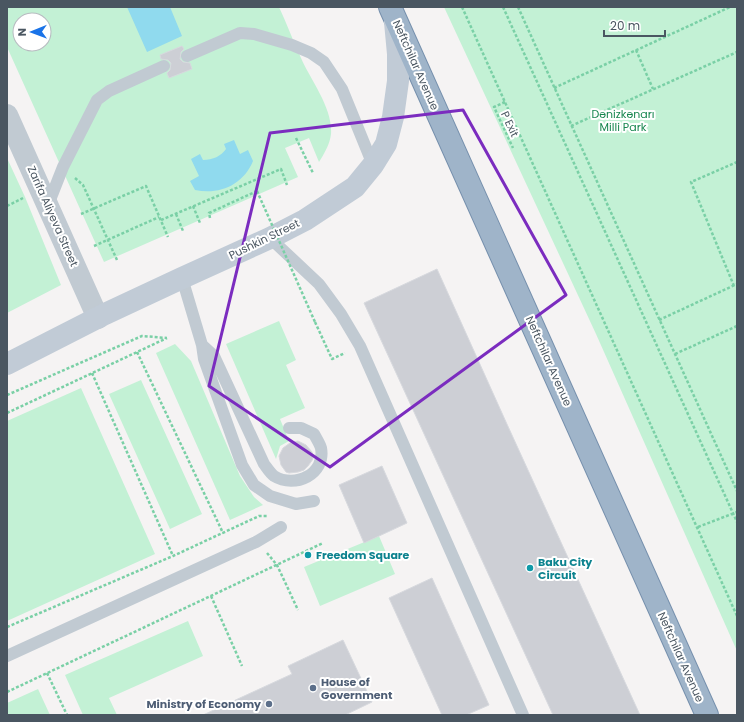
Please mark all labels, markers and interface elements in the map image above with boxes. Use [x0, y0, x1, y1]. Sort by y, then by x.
north arrow [12, 12, 52, 52]
scale bar [604, 12, 665, 38]
street label: Neftchilar Avenue [389, 17, 443, 113]
text: 20 m [610, 17, 640, 34]
text: N [14, 28, 30, 36]
park label: Dənizkənarı Milli Park [591, 106, 655, 135]
street label: P Exit [497, 108, 523, 140]
street label: Zarifa Aliyeva Street [24, 163, 82, 269]
street label: Pushkin Street [226, 215, 302, 263]
street label: Neftchilar Avenue [522, 313, 576, 409]
place label: Freedom Square [316, 547, 410, 563]
marker: Freedom Square [303, 550, 313, 560]
place label: Baku City Circuit [538, 554, 592, 583]
marker: Baku City Circuit [525, 563, 535, 573]
street label: Neftchilar Avenue [654, 609, 708, 705]
place label: House of Government [321, 674, 393, 703]
marker: House of Government [308, 683, 318, 693]
place label: Ministry of Economy [146, 696, 261, 712]
marker: Ministry of Economy [264, 699, 274, 709]

